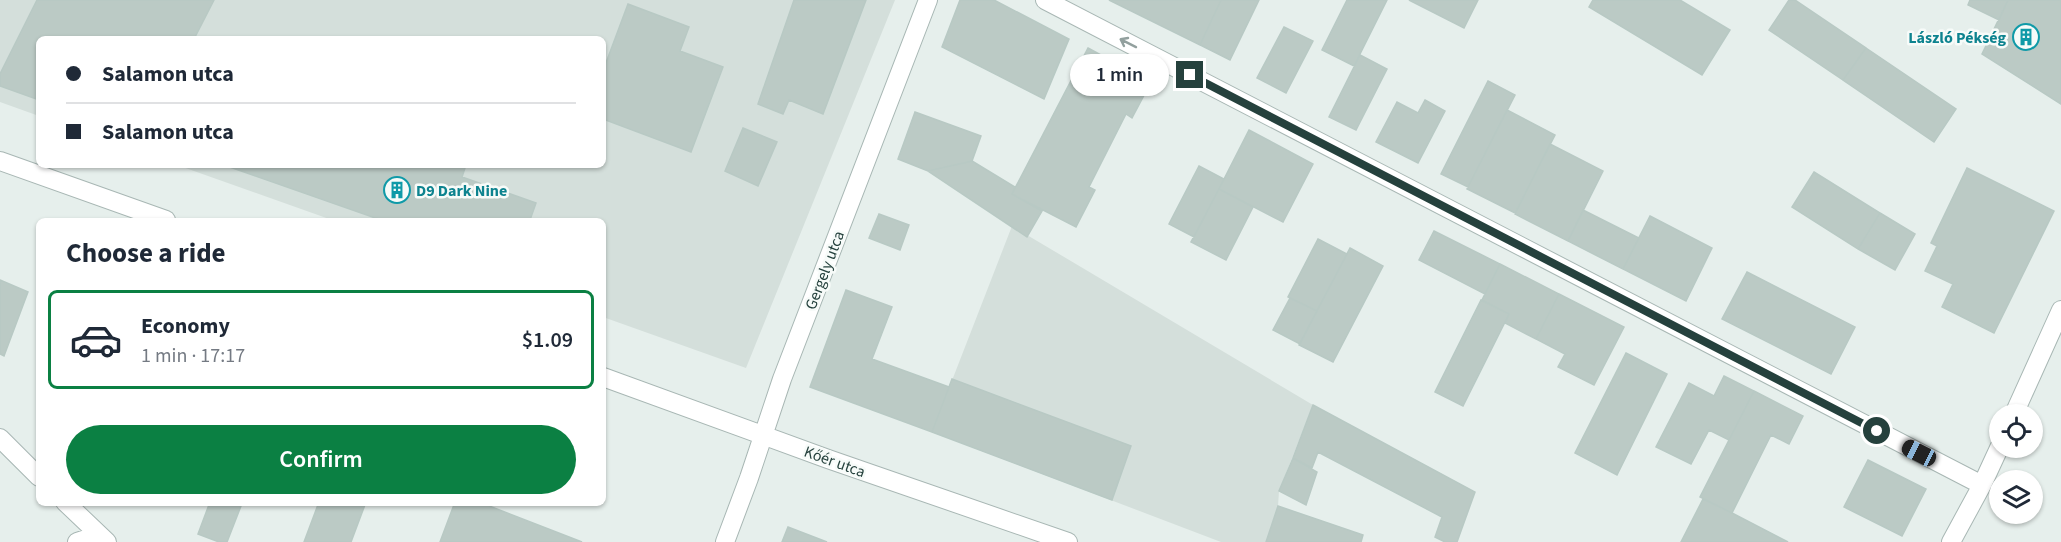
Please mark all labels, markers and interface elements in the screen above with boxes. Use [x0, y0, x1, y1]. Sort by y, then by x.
building icon: László Pékség [2011, 22, 2041, 52]
place label: László Pékség [1908, 27, 2006, 49]
one-way arrow [1120, 37, 1137, 49]
callout: 1 min [1070, 54, 1169, 96]
text: Salamon utca [102, 58, 234, 90]
text: 1 min [1096, 61, 1143, 89]
route end [1176, 61, 1203, 88]
text: Salamon utca [102, 116, 234, 148]
building icon: D9 Dark Nine [382, 175, 412, 205]
place label: D9 Dark Nine [416, 180, 507, 202]
street label: Gergely utca [800, 228, 850, 313]
text: Choose a ride [66, 234, 226, 273]
text: Economy [141, 310, 230, 342]
icon: car [69, 313, 123, 367]
text: $1.09 [522, 324, 573, 356]
text: 1 min · 17:17 [141, 342, 245, 370]
map controls [1989, 404, 2043, 524]
button: locate [1989, 404, 2043, 458]
route start [1863, 417, 1890, 444]
button: Confirm [66, 425, 576, 494]
car [1899, 437, 1939, 469]
street label: Kőér utca [801, 441, 868, 483]
button: layers [1989, 470, 2043, 524]

